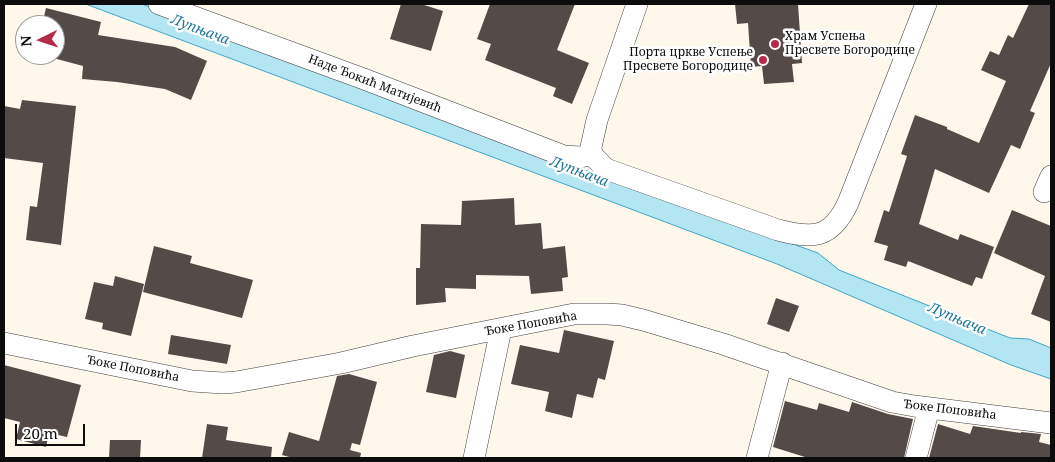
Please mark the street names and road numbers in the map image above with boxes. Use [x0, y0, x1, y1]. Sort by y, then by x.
street label: Наде Ђокић Матијевић [306, 52, 444, 116]
street label: Ђоке Поповића [484, 309, 578, 339]
street label: Ђоке Поповића [86, 353, 180, 385]
street label: Ђоке Поповића [903, 397, 997, 423]

